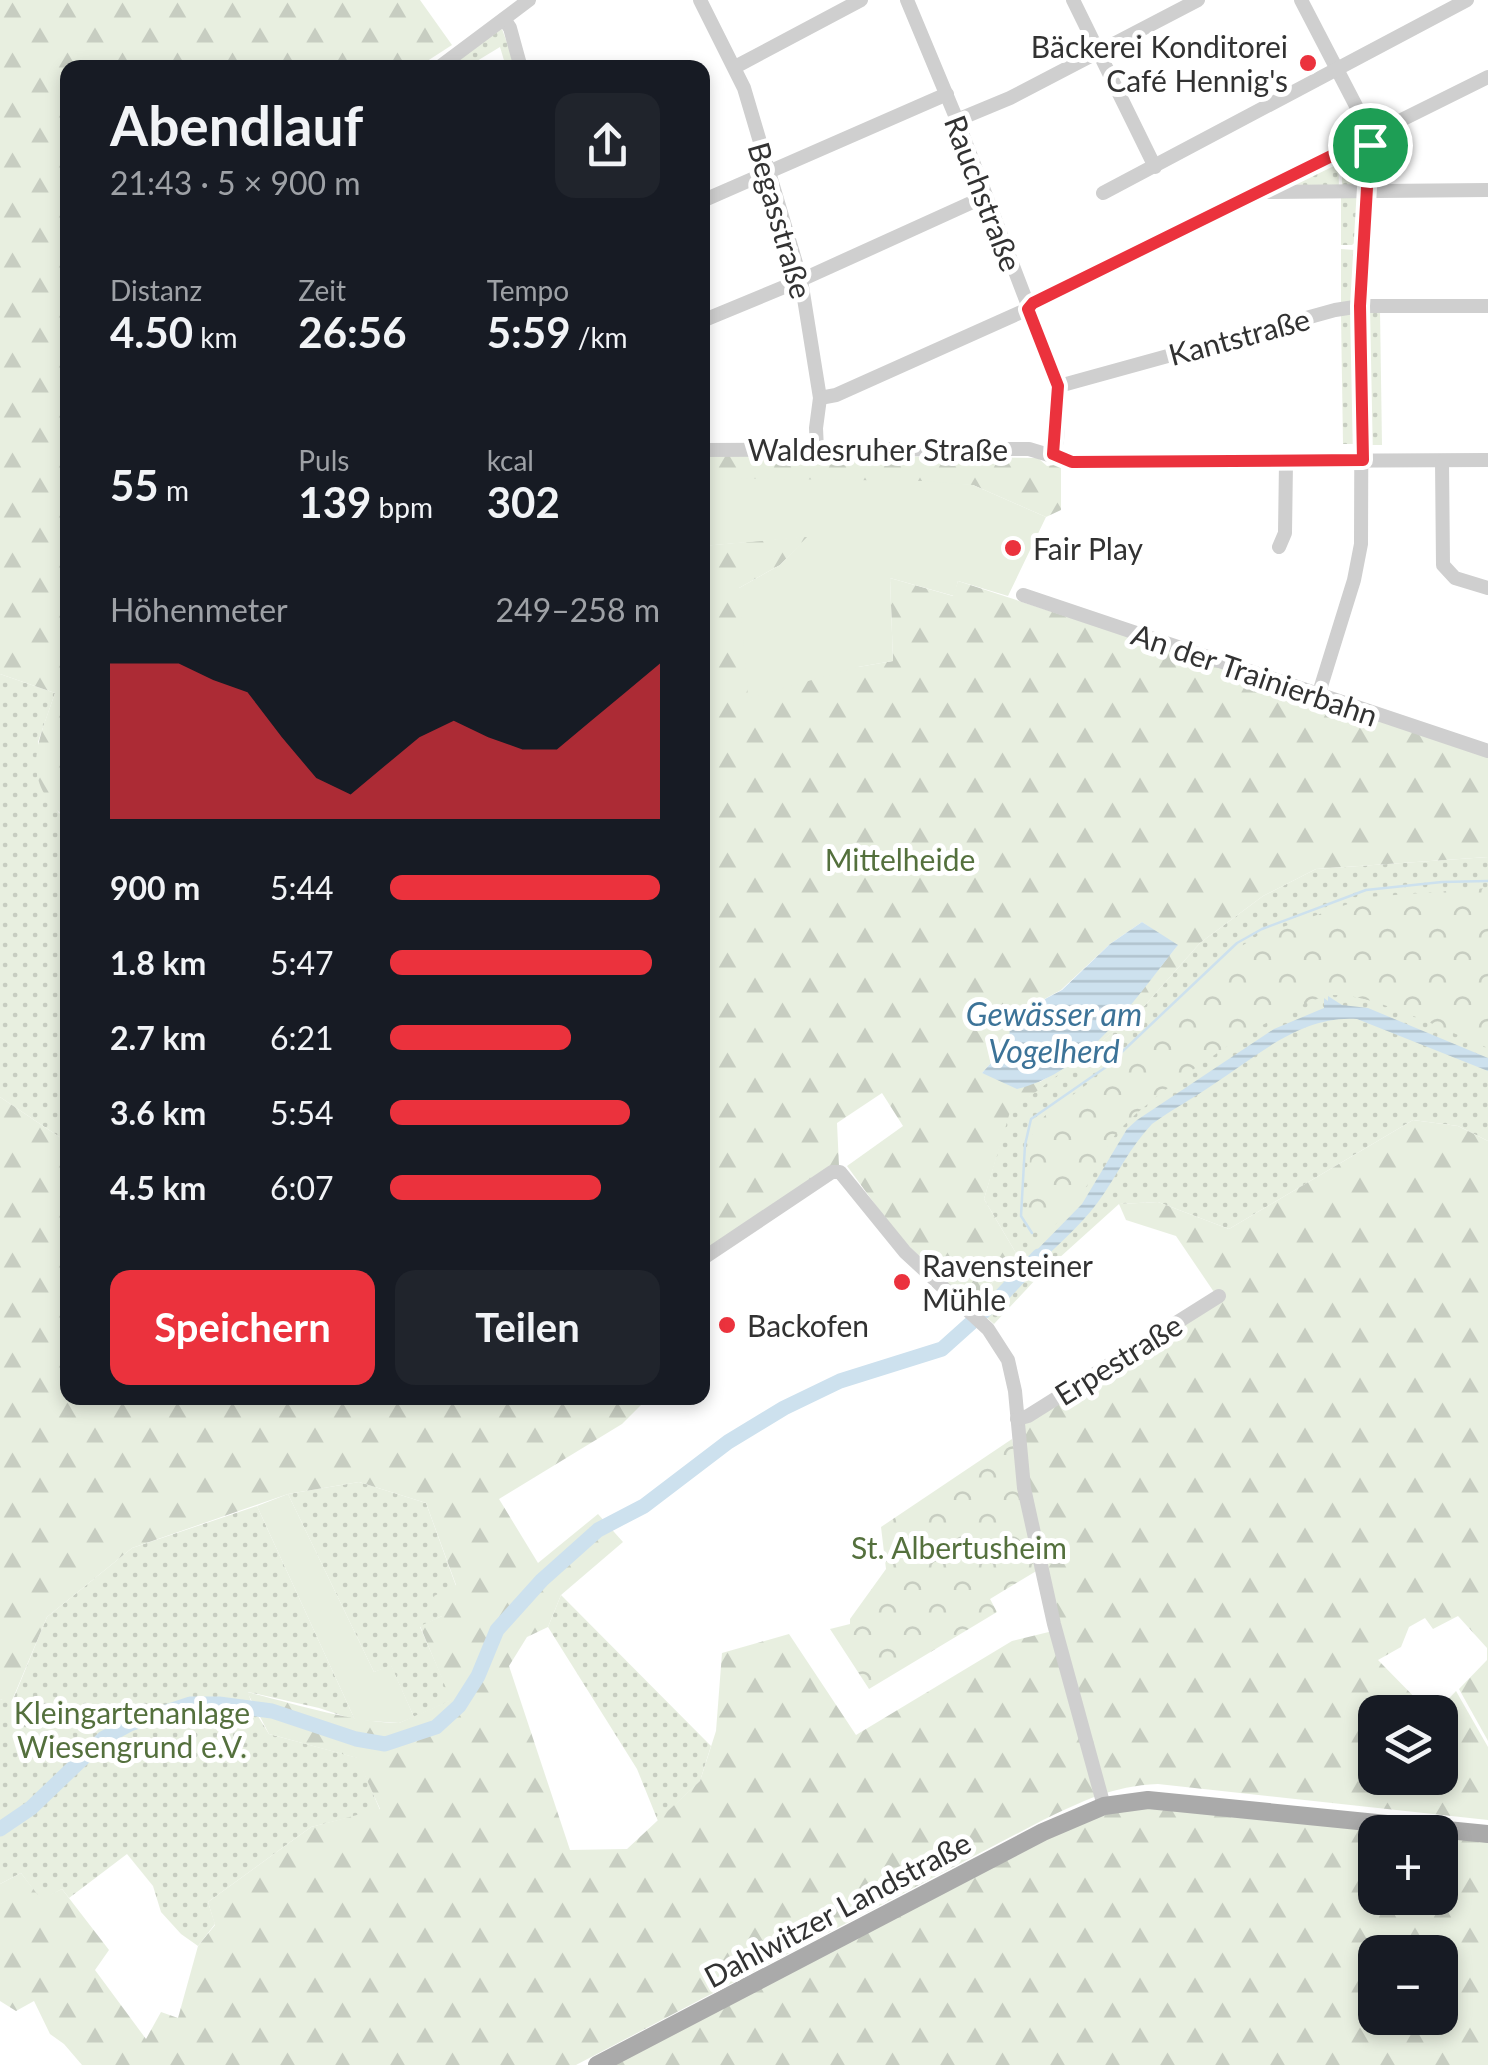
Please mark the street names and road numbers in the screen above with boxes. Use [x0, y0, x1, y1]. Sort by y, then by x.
street label: Rauchstraße [938, 110, 1030, 276]
street label: Begasstraße [741, 138, 821, 302]
street label: Kantstraße [1165, 300, 1313, 372]
street label: Waldesruher Straße [748, 431, 1008, 467]
street label: An der Trainierbahn [1127, 615, 1383, 733]
street label: Erpestraße [1048, 1306, 1188, 1412]
street label: Dahlwitzer Landstraße [698, 1824, 976, 1994]

